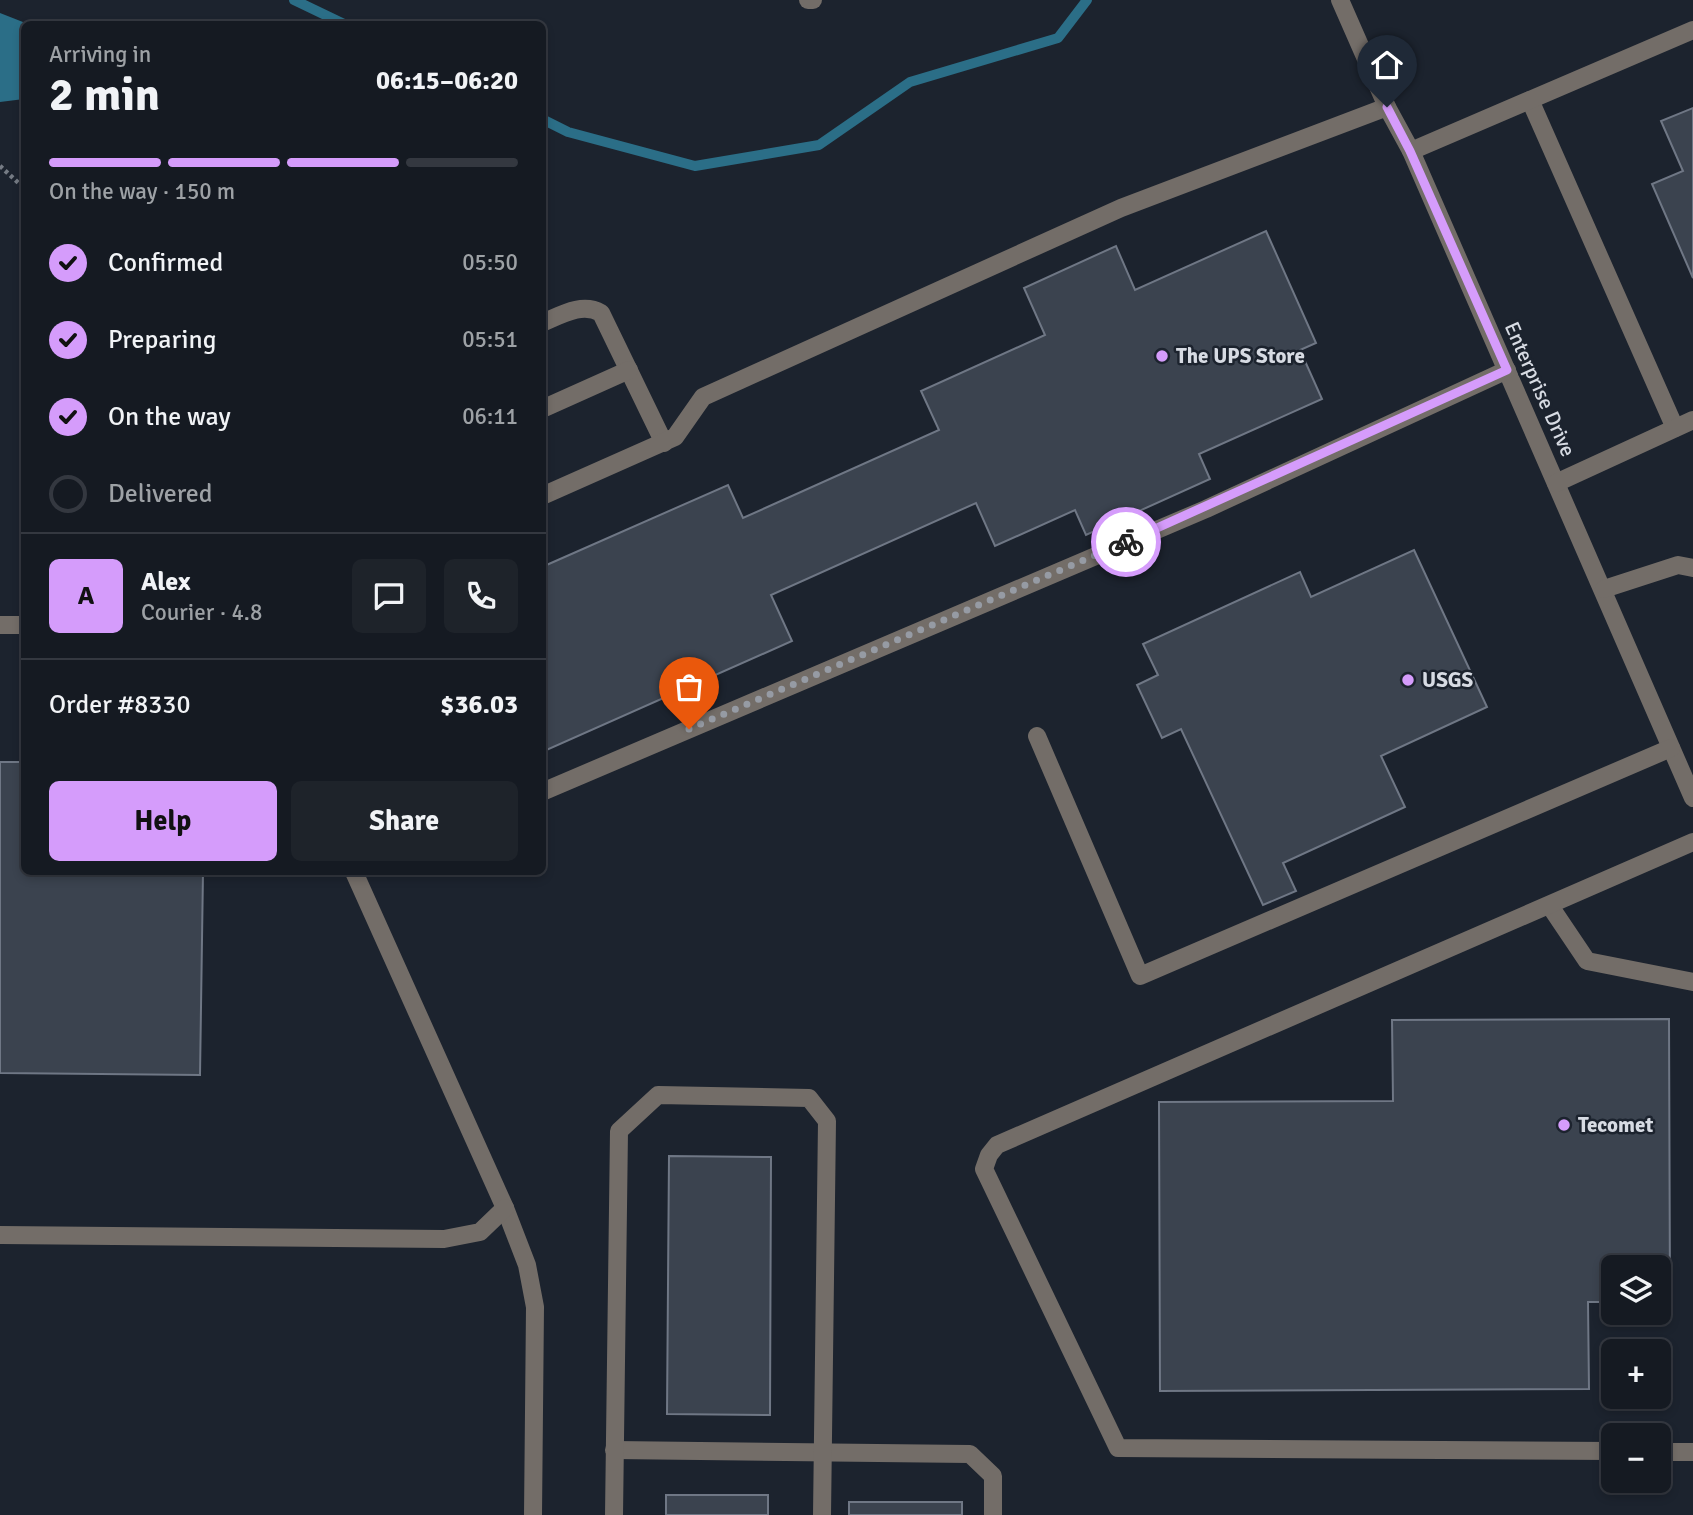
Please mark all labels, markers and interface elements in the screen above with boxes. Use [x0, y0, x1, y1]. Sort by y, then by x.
pin [1357, 35, 1417, 107]
text: Arriving in [49, 40, 151, 69]
icon: home [1368, 46, 1406, 84]
text: 06:15–06:20 [376, 65, 518, 97]
text: 2 min [49, 67, 160, 123]
text: On the way · 150 m [49, 177, 235, 206]
icon: check [49, 244, 87, 282]
text: Confirmed [108, 247, 223, 279]
text: 05:50 [462, 248, 518, 277]
street label: Enterprise Drive [1499, 318, 1581, 460]
icon: check [49, 321, 87, 359]
text: Preparing [108, 324, 216, 356]
text: 05:51 [462, 325, 518, 354]
place label: The UPS Store [1176, 343, 1305, 369]
marker: The UPS Store [1154, 348, 1170, 364]
icon: check [49, 398, 87, 436]
text: On the way [108, 401, 231, 433]
text: 06:11 [462, 402, 518, 431]
text: Delivered [108, 478, 213, 510]
courier [1091, 507, 1161, 577]
icon: bike [1107, 523, 1145, 561]
button: chat [352, 559, 426, 633]
button: phone [444, 559, 518, 633]
text: Alex [141, 566, 191, 598]
text: A [78, 580, 94, 612]
text: Courier · 4.8 [141, 598, 262, 627]
pin [659, 657, 719, 729]
place label: USGS [1422, 667, 1473, 693]
icon: bag [670, 668, 708, 706]
marker: USGS [1400, 672, 1416, 688]
text: Order #8330 [49, 689, 190, 721]
text: $36.03 [440, 689, 518, 721]
button: Help [49, 781, 277, 861]
button: Share [291, 781, 518, 861]
place label: Tecomet [1578, 1112, 1653, 1138]
marker: Tecomet [1556, 1117, 1572, 1133]
map controls [1601, 1255, 1671, 1493]
button: layers [1601, 1255, 1671, 1325]
button: + [1601, 1339, 1671, 1409]
button: − [1601, 1423, 1671, 1493]

